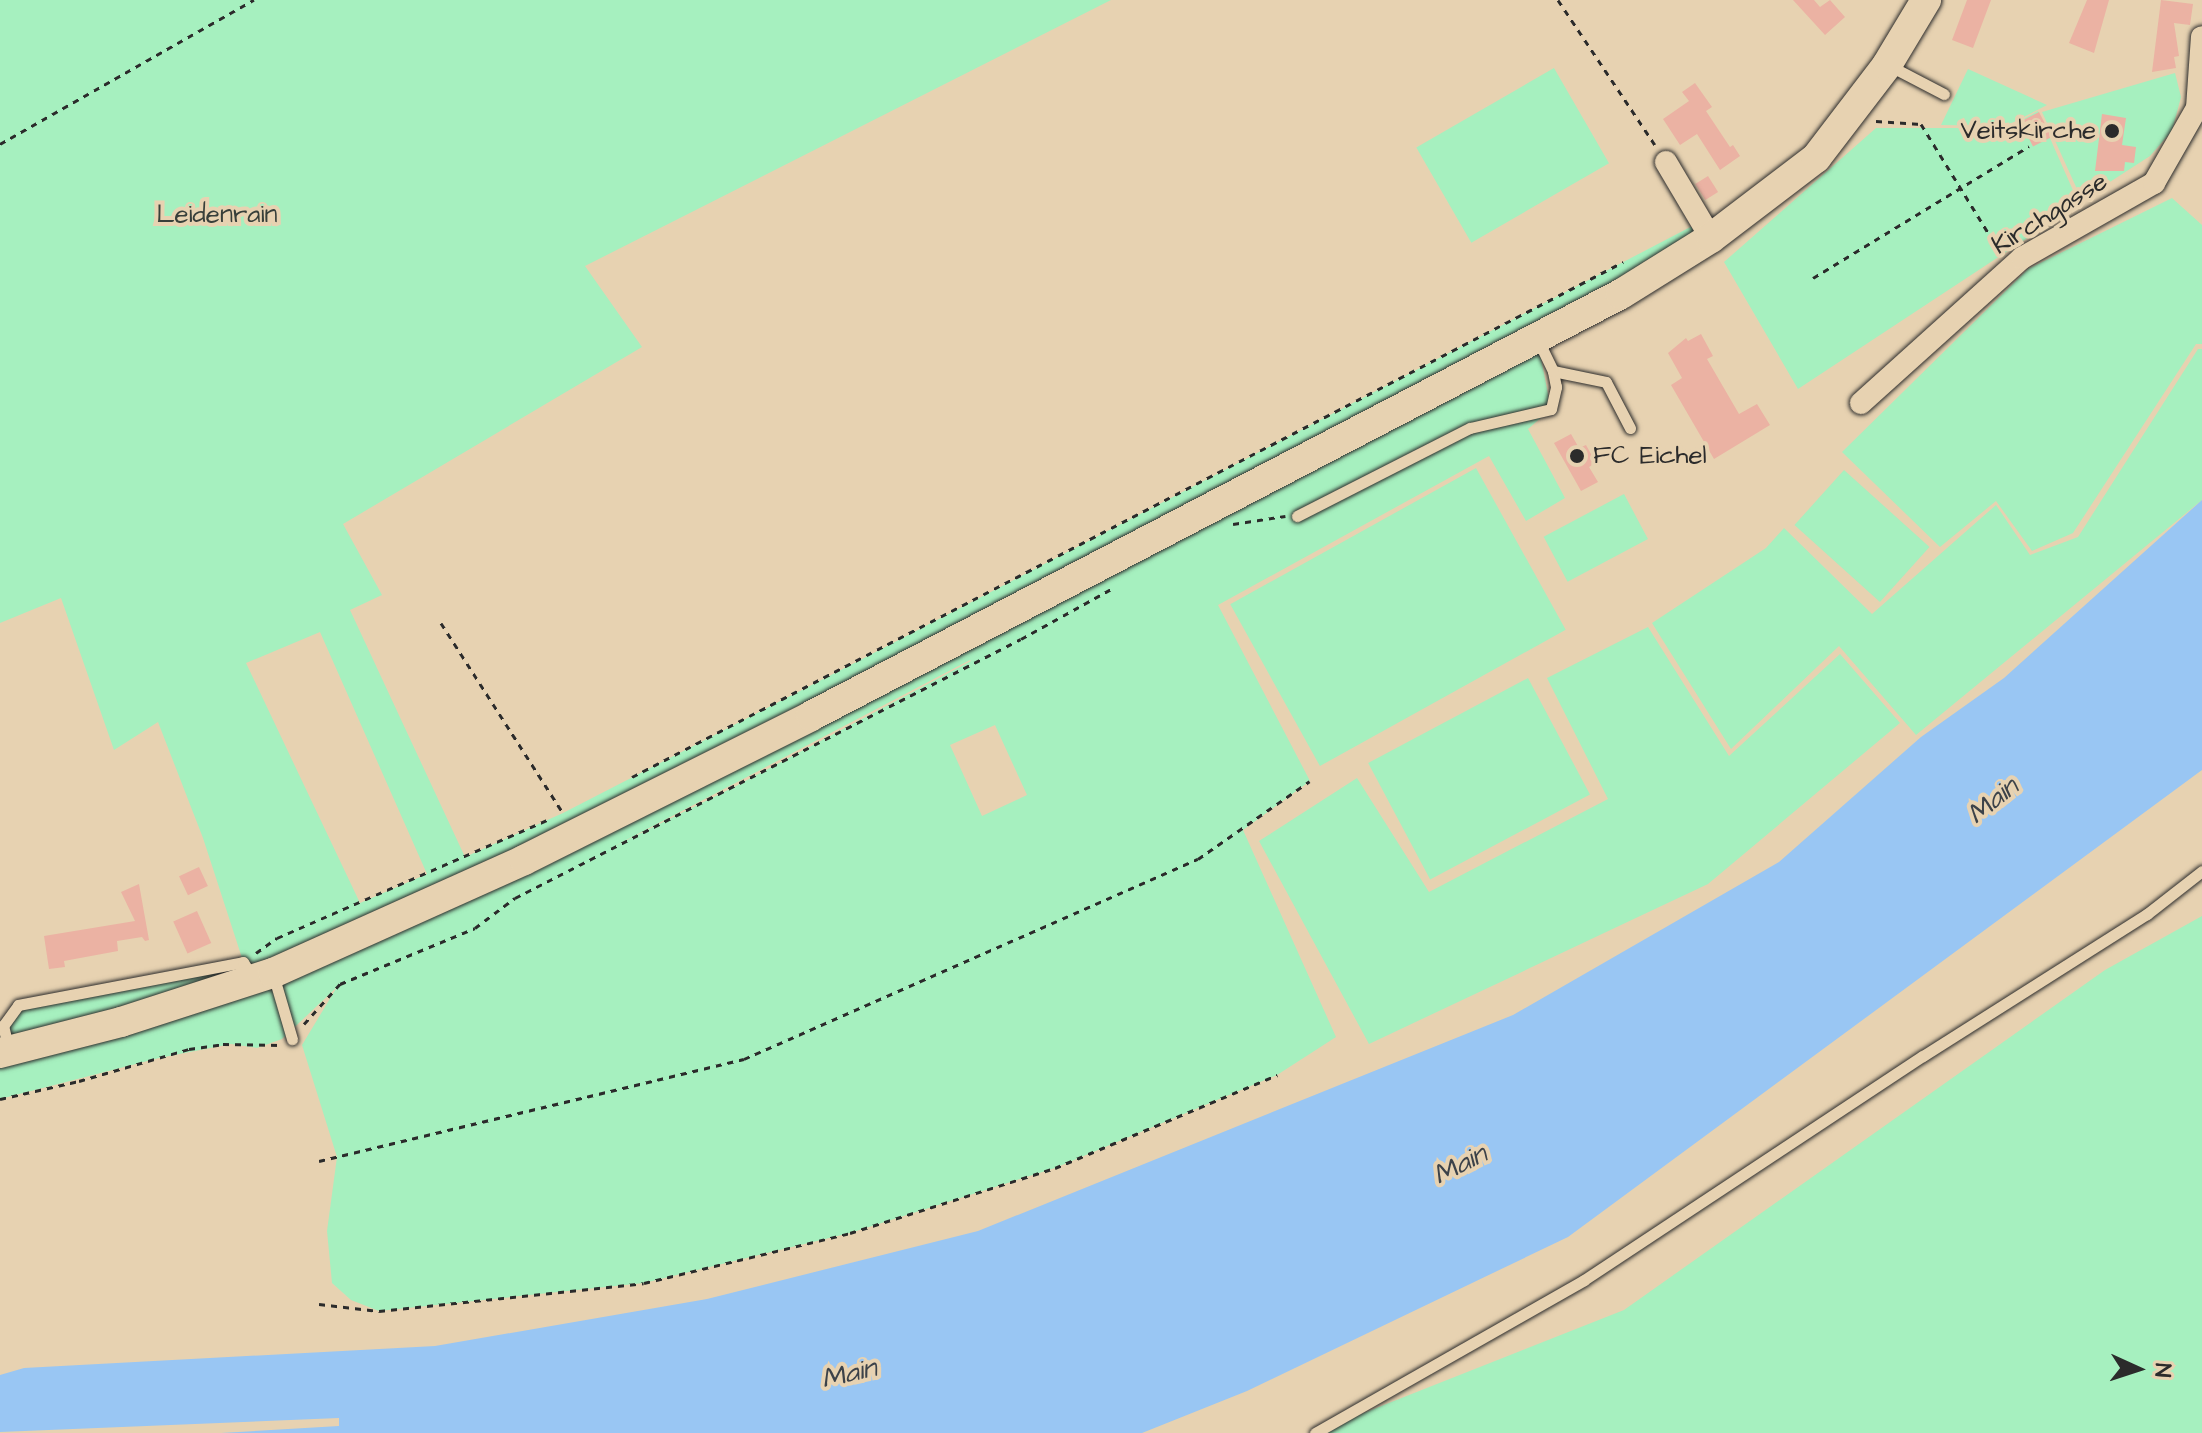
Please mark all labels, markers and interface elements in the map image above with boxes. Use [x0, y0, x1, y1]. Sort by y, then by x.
place label: Veitskirche [1960, 115, 2096, 147]
marker: Veitskirche [2103, 122, 2121, 140]
street label: Kirchgasse [1987, 166, 2113, 262]
park label: Leidenrain [157, 199, 277, 231]
place label: FC Eichel [1593, 440, 1707, 472]
marker: FC Eichel [1568, 447, 1586, 465]
water label: Main [1961, 770, 2025, 832]
water label: Main [1428, 1137, 1492, 1193]
north arrow [2098, 1329, 2178, 1409]
water label: Main [818, 1351, 880, 1397]
text: N [2147, 1363, 2178, 1378]

